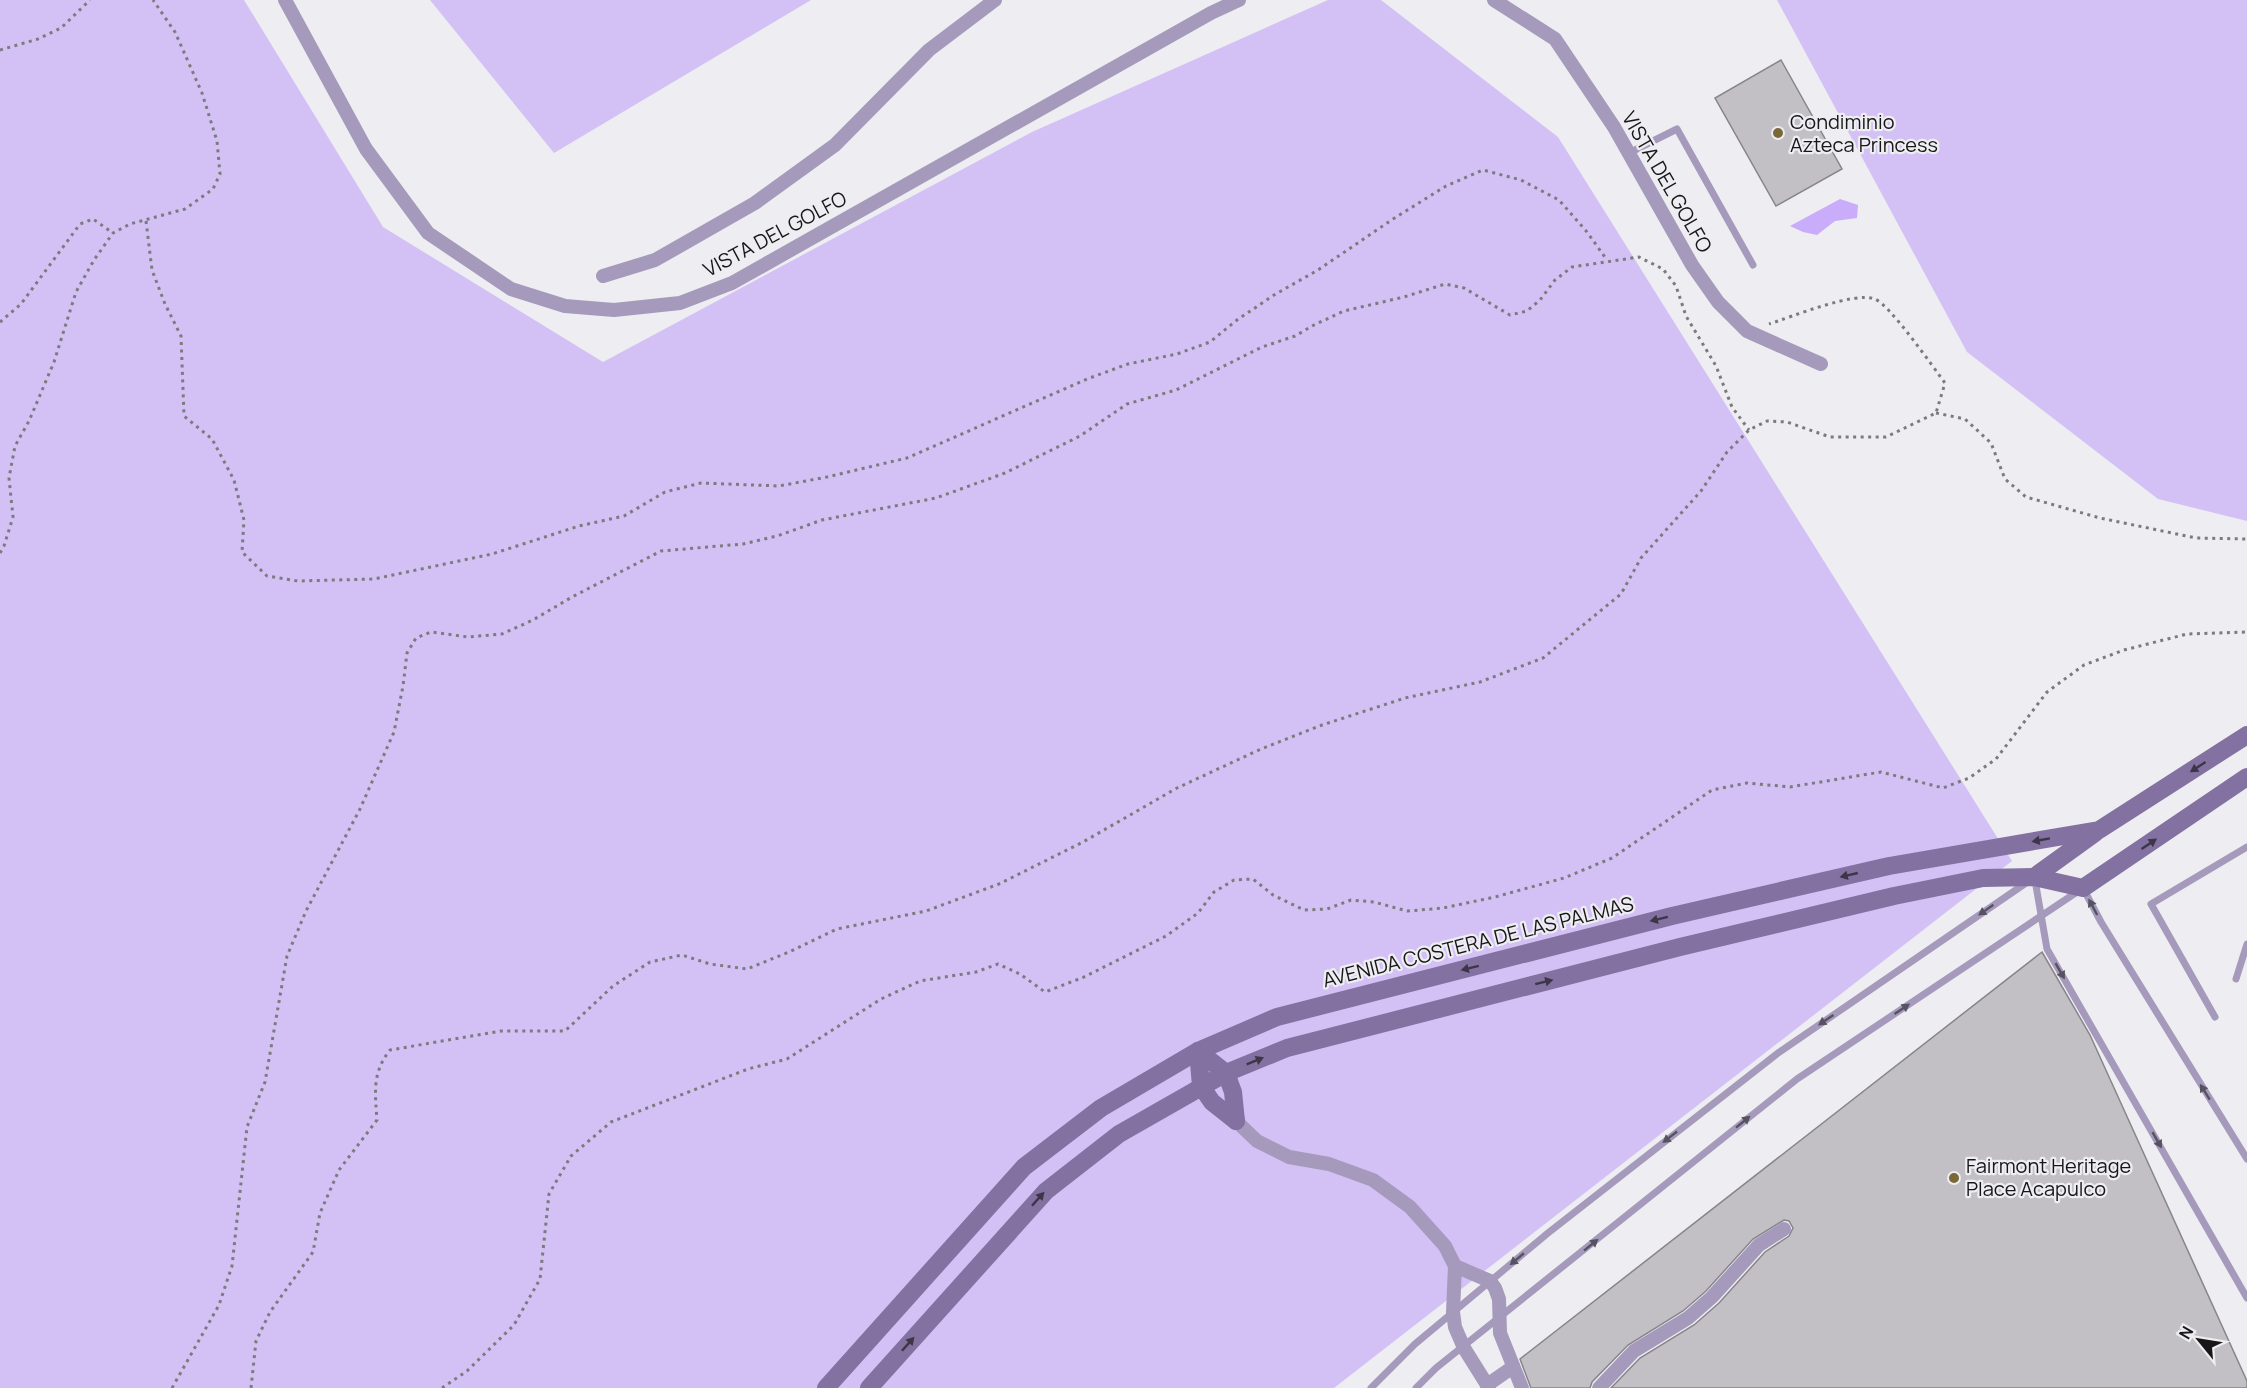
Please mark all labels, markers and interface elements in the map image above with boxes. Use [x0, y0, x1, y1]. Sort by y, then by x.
street label: VISTA DEL GOLFO [1616, 106, 1719, 257]
place label: Condiminio Azteca Princess [1790, 108, 1938, 158]
marker: Condiminio Azteca Princess [1771, 126, 1785, 140]
street label: VISTA DEL GOLFO [698, 184, 851, 283]
one-way arrow [2190, 761, 2206, 772]
one-way arrow [2031, 836, 2050, 845]
one-way arrow [2140, 838, 2156, 850]
one-way arrow [1840, 871, 1859, 880]
street label: AVENIDA COSTERA DE LAS PALMAS [1320, 890, 1636, 993]
one-way arrow [2088, 899, 2098, 916]
one-way arrow [1979, 904, 1995, 916]
one-way arrow [1650, 915, 1668, 924]
one-way arrow [1461, 963, 1480, 973]
one-way arrow [2055, 963, 2065, 980]
one-way arrow [1535, 976, 1553, 986]
one-way arrow [1894, 1004, 1910, 1015]
one-way arrow [1818, 1014, 1834, 1026]
one-way arrow [1246, 1056, 1264, 1066]
one-way arrow [2200, 1084, 2211, 1100]
one-way arrow [1735, 1116, 1751, 1129]
one-way arrow [1662, 1131, 1677, 1143]
one-way arrow [2152, 1132, 2162, 1149]
place label: Fairmont Heritage Place Acapulco [1966, 1152, 2131, 1202]
marker: Fairmont Heritage Place Acapulco [1947, 1171, 1961, 1185]
one-way arrow [1031, 1192, 1044, 1207]
one-way arrow [1584, 1239, 1599, 1251]
one-way arrow [1509, 1252, 1525, 1265]
north arrow [2169, 1310, 2229, 1370]
text: N [2174, 1322, 2198, 1343]
one-way arrow [901, 1337, 915, 1352]

